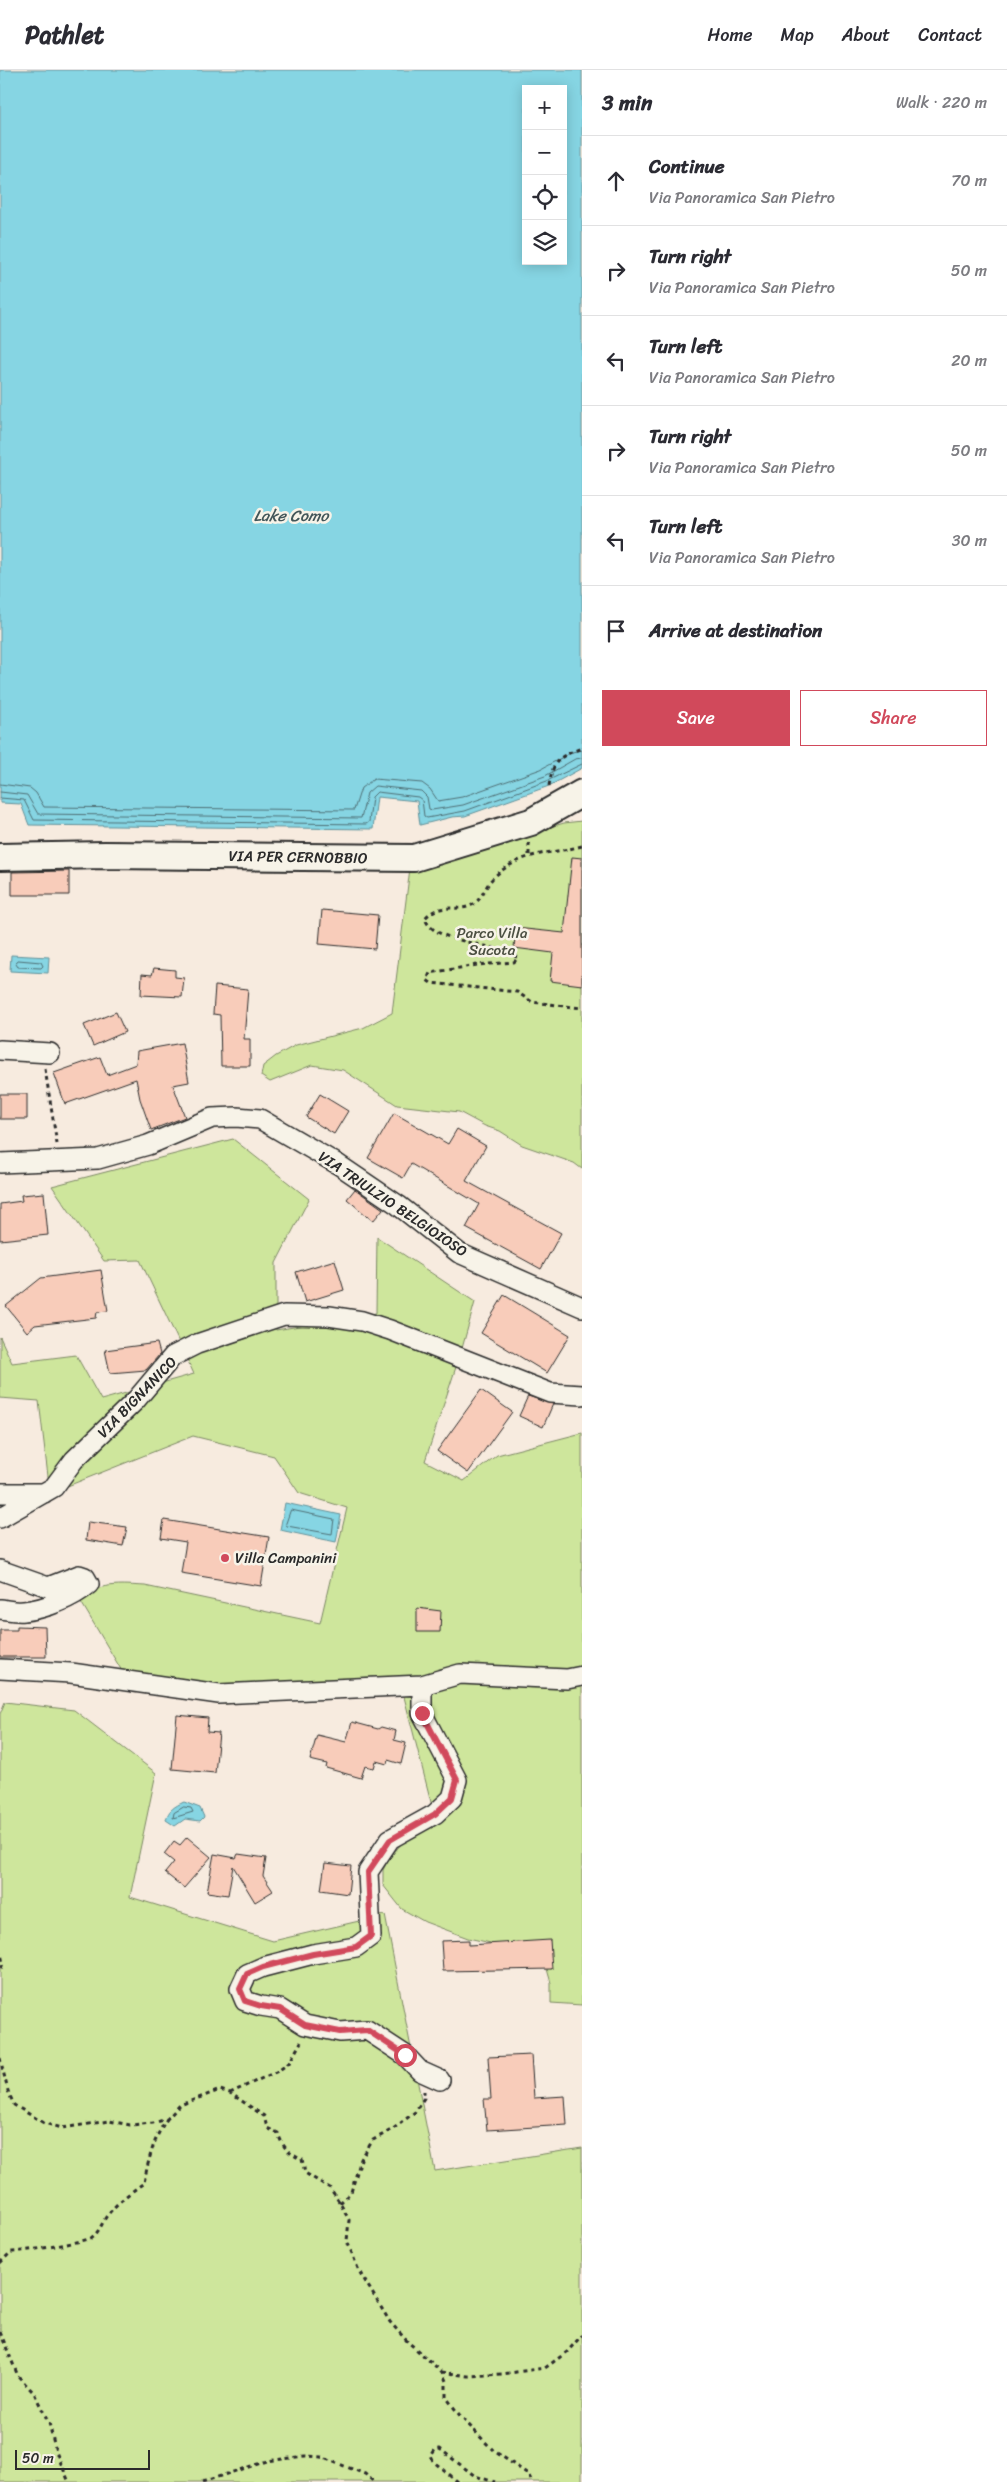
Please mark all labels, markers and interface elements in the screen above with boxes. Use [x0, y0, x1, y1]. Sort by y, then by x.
text: Pathlet [25, 14, 104, 56]
text: Home [708, 19, 753, 51]
text: Map [781, 19, 814, 51]
text: About [842, 19, 890, 51]
text: Contact [918, 19, 982, 51]
text: 3 min [602, 84, 652, 122]
map controls [522, 85, 567, 265]
button: + [522, 85, 567, 130]
text: Walk · 220 m [896, 88, 987, 117]
button: − [522, 130, 567, 175]
text: Continue [649, 150, 725, 183]
text: 70 m [951, 166, 987, 195]
icon: ahead [602, 167, 630, 195]
button: locate [522, 175, 567, 220]
text: Via Panoramica San Pietro [649, 183, 835, 212]
button: layers [522, 220, 567, 265]
text: Turn right [649, 240, 731, 273]
text: 50 m [951, 256, 987, 285]
icon: right [602, 257, 630, 285]
text: Via Panoramica San Pietro [649, 273, 835, 302]
text: Turn left [649, 330, 722, 363]
text: 20 m [951, 346, 987, 375]
icon: left [602, 347, 630, 375]
text: Via Panoramica San Pietro [649, 363, 835, 392]
text: Turn right [649, 420, 731, 453]
text: 50 m [951, 436, 987, 465]
icon: right [602, 437, 630, 465]
text: Via Panoramica San Pietro [649, 453, 835, 482]
water label: Lake Como [254, 501, 330, 530]
text: Turn left [649, 510, 722, 543]
text: 30 m [952, 526, 987, 555]
icon: left [602, 527, 630, 555]
text: Via Panoramica San Pietro [649, 543, 835, 572]
text: Arrive at destination [649, 614, 822, 647]
icon: arrive [602, 617, 630, 645]
button: Save [602, 690, 790, 746]
button: Share [800, 690, 987, 746]
street label: VIA PER CERNOBBIO [228, 843, 368, 871]
park label: Parco Villa Sucota [457, 920, 528, 963]
street label: VIA TRIULZIO BELGIOIOSO [313, 1144, 473, 1264]
street label: VIA BIGNANICO [91, 1350, 183, 1444]
place label: Villa Campanini [235, 1545, 337, 1571]
marker: Villa Campanini [219, 1552, 231, 1564]
route end [411, 1702, 434, 1725]
route start [394, 2044, 417, 2067]
text: 50 m [22, 2446, 54, 2471]
scale bar [15, 2447, 150, 2470]

